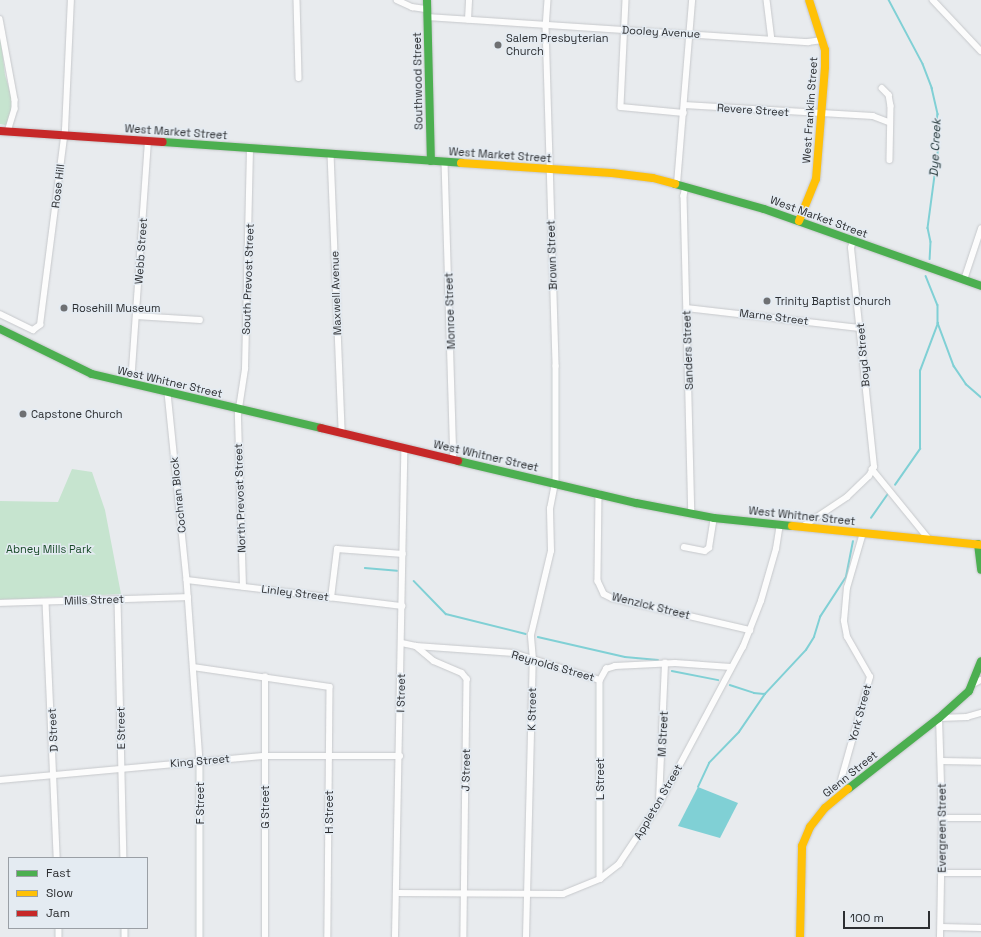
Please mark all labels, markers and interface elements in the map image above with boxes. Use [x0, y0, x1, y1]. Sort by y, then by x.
street label: Dooley Avenue [621, 23, 701, 41]
street label: Southwood Street [411, 32, 425, 130]
place label: Salem Presbyterian Church [506, 32, 609, 58]
marker: Salem Presbyterian Church [493, 40, 503, 50]
street label: West Franklin Street [800, 56, 820, 164]
street label: Revere Street [716, 101, 790, 119]
water label: Dye Creek [927, 119, 945, 177]
street label: West Market Street [124, 122, 228, 142]
street label: West Market Street [448, 145, 552, 165]
street label: Rose Hill [49, 163, 67, 209]
street label: West Market Street [768, 193, 870, 241]
street label: Webb Street [132, 217, 150, 285]
street label: Brown Street [544, 220, 560, 290]
street label: South Prevost Street [239, 223, 257, 335]
street label: Maxwell Avenue [328, 250, 344, 336]
street label: Monroe Street [442, 272, 458, 350]
place label: Trinity Baptist Church [775, 294, 891, 308]
marker: Trinity Baptist Church [762, 296, 772, 306]
place label: Rosehill Museum [72, 301, 160, 315]
marker: Rosehill Museum [59, 303, 69, 313]
street label: Marne Street [739, 306, 809, 328]
street label: Sanders Street [680, 310, 696, 390]
street label: Boyd Street [854, 322, 872, 388]
street label: West Whitner Street [116, 363, 224, 401]
place label: Capstone Church [31, 407, 123, 421]
marker: Capstone Church [18, 409, 28, 419]
street label: West Whitner Street [432, 437, 540, 475]
street label: North Prevost Street [231, 443, 249, 553]
street label: Cochran Block [167, 456, 189, 534]
street label: West Whitner Street [748, 504, 856, 528]
park label: Abney Mills Park [6, 542, 92, 556]
street label: Linley Street [261, 582, 329, 604]
street label: Wenzick Street [611, 590, 691, 622]
street label: Mills Street [64, 592, 124, 608]
street label: Reynolds Street [510, 648, 596, 684]
street label: I Street [394, 673, 408, 713]
street label: York Street [846, 683, 874, 743]
street label: K Street [525, 687, 539, 731]
street label: E Street [114, 707, 128, 749]
street label: D Street [45, 708, 61, 752]
street label: M Street [655, 711, 671, 757]
street label: J Street [459, 748, 473, 792]
street label: Glenn Street [820, 748, 880, 800]
street label: King Street [170, 752, 230, 770]
street label: L Street [593, 758, 607, 800]
street label: Appleton Street [631, 762, 685, 842]
street label: F Street [193, 782, 207, 824]
street label: Evergreen Street [935, 783, 949, 873]
street label: G Street [258, 785, 272, 829]
street label: H Street [322, 790, 336, 834]
legend [8, 857, 148, 929]
text: Fast [46, 865, 71, 881]
text: Slow [46, 885, 73, 901]
scale bar [845, 903, 932, 929]
text: Jam [46, 905, 70, 921]
text: 100 m [850, 910, 884, 926]

